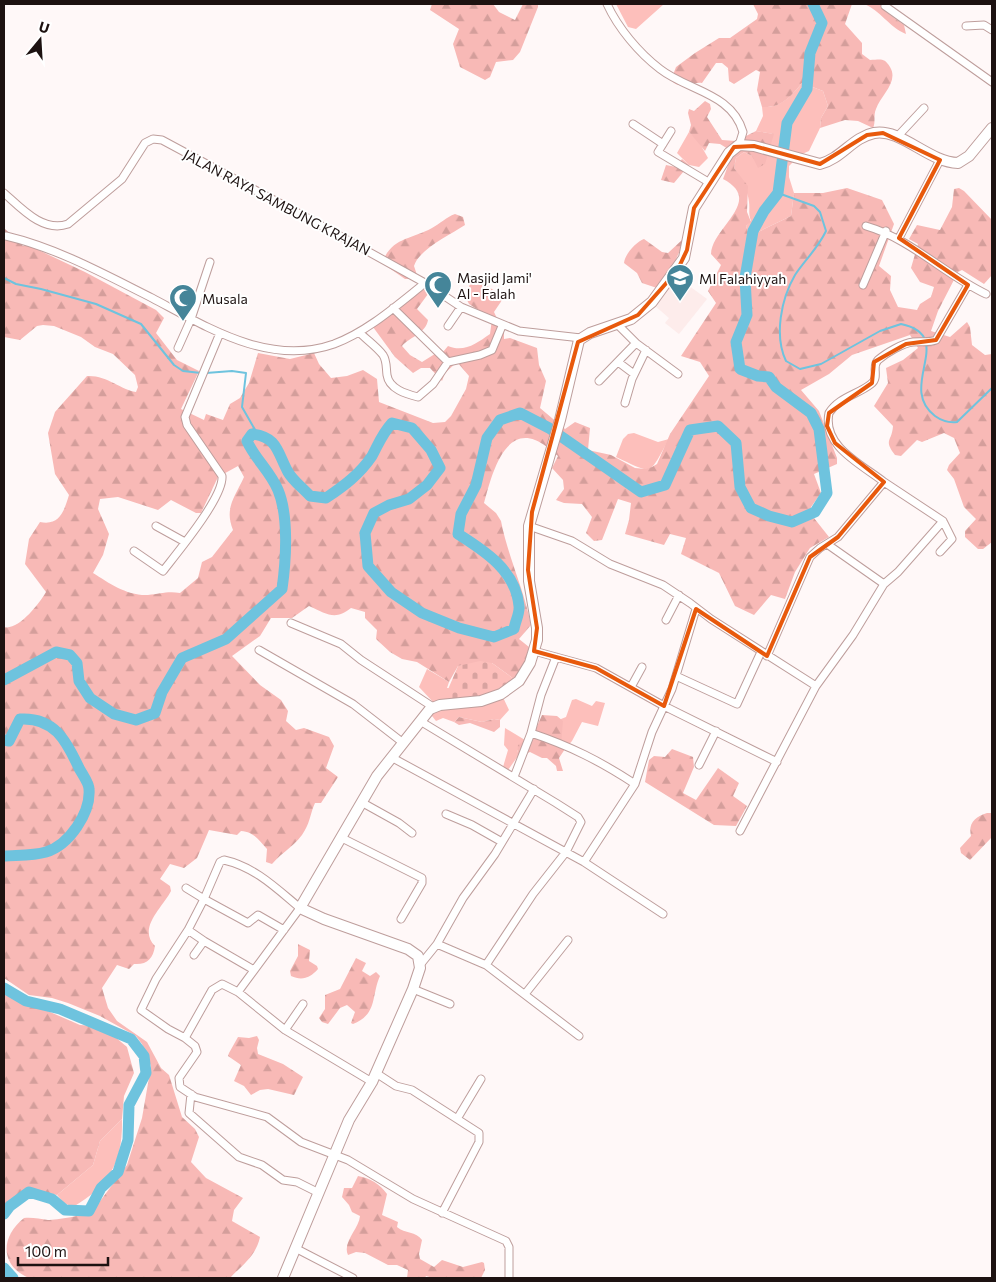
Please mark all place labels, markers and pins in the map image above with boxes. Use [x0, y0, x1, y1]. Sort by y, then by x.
school or university icon: MI Falahiyyah [665, 263, 695, 302]
place label: Masjid Jami' Al - Falah [457, 269, 532, 302]
mosque icon: Masjid Jami' Al - Falah [423, 270, 453, 309]
place label: MI Falahiyyah [699, 270, 786, 287]
mosque icon: Musala [168, 283, 198, 322]
place label: Musala [202, 290, 248, 307]

